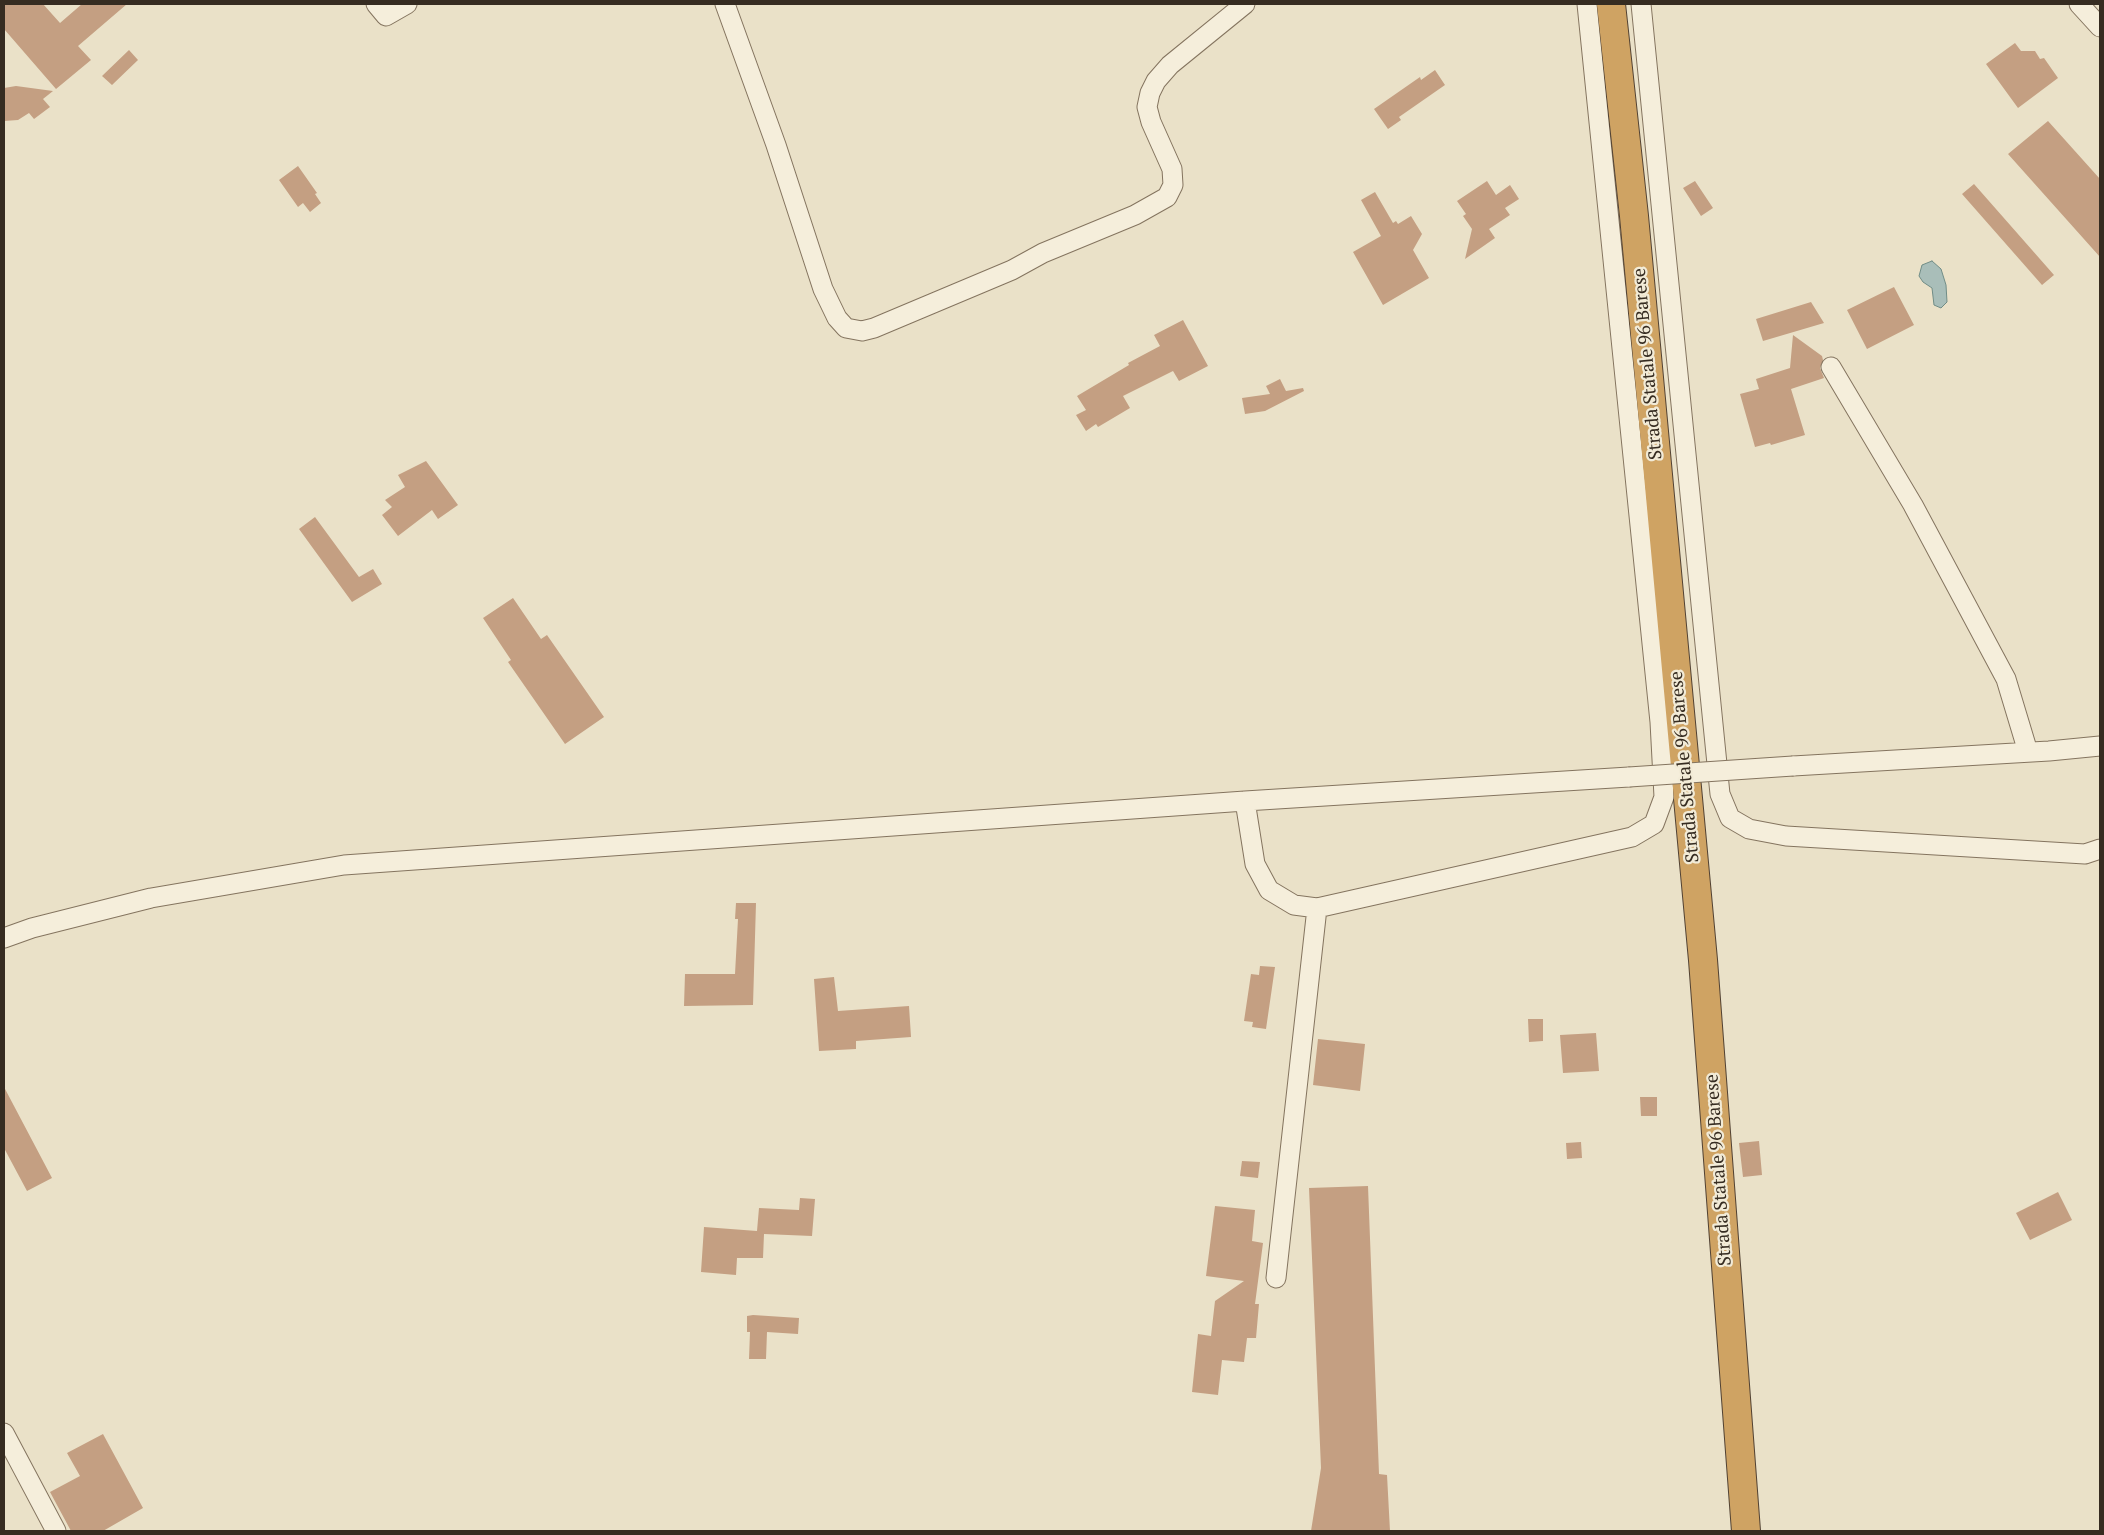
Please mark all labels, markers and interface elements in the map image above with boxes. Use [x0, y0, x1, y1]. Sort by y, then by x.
street label: Strada Statale 96 Barese [1629, 267, 1667, 461]
street label: Strada Statale 96 Barese [1666, 670, 1704, 864]
street label: Strada Statale 96 Barese [1702, 1073, 1736, 1267]

